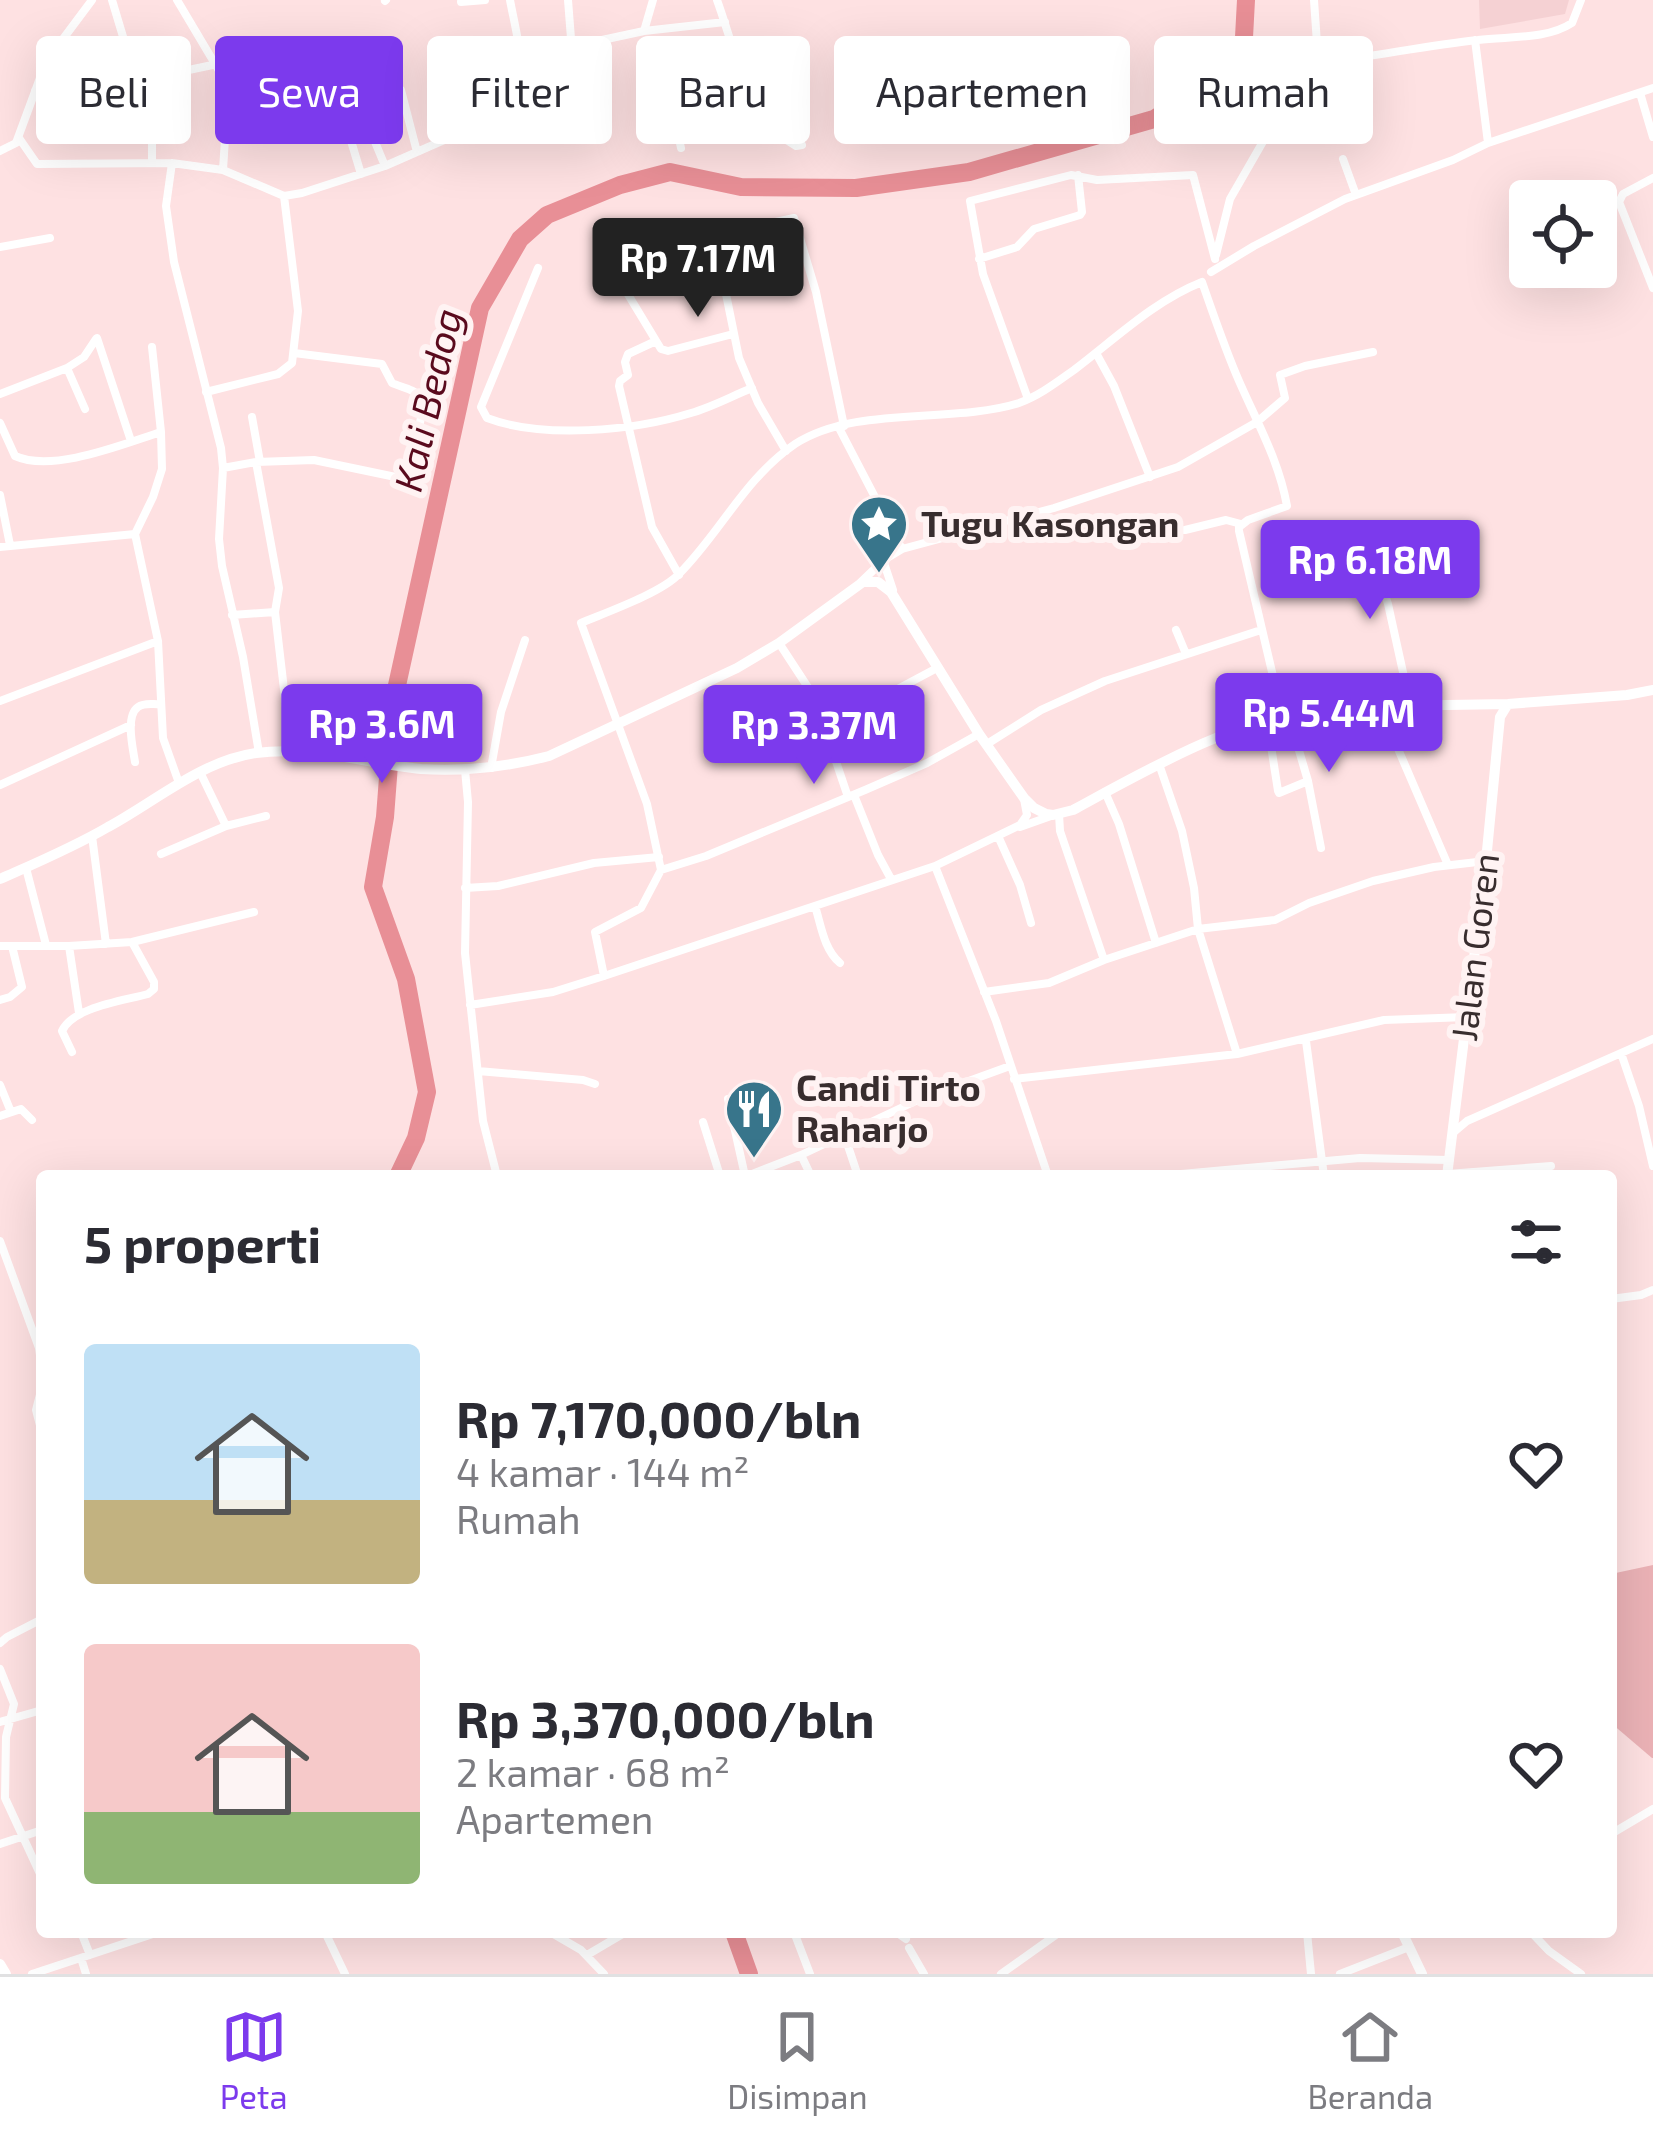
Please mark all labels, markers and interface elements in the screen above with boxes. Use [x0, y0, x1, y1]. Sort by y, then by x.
chip: Beli [36, 36, 191, 144]
chip: Sewa [215, 36, 403, 144]
chip: Filter [427, 36, 612, 144]
chip: Baru [636, 36, 810, 144]
chip: Apartemen [834, 36, 1130, 144]
chip: Rumah [1154, 36, 1373, 144]
map controls [1509, 180, 1617, 288]
button: locate [1509, 180, 1617, 288]
pin: Rp 7.17M [574, 218, 822, 320]
text: Rp 7.17M [620, 233, 776, 280]
water label: Kali Bedog [383, 304, 470, 496]
place icon: Tugu Kasongan [848, 493, 910, 575]
place label: Tugu Kasongan [921, 501, 1179, 544]
pin: Rp 6.18M [1246, 520, 1494, 622]
text: Rp 6.18M [1288, 535, 1452, 582]
pin: Rp 5.44M [1205, 673, 1453, 775]
pin: Rp 3.6M [271, 684, 493, 786]
pin: Rp 3.37M [690, 685, 938, 787]
text: Rp 5.44M [1242, 688, 1416, 735]
text: Rp 3.6M [308, 699, 456, 746]
text: Rp 3.37M [730, 700, 898, 747]
street label: Jalan Goren [1441, 851, 1506, 1043]
place label: Candi Tirto Raharjo [796, 1065, 981, 1149]
restaurant icon: Candi Tirto Raharjo [723, 1078, 785, 1160]
icon: filters [1503, 1209, 1569, 1275]
text: 5 properti [84, 1212, 321, 1273]
text: Rp 7,170,000/bln [456, 1387, 861, 1448]
icon: home [180, 1392, 324, 1536]
icon: heart [1503, 1431, 1569, 1497]
text: 4 kamar · 144 m² [456, 1448, 749, 1495]
text: Rumah [456, 1495, 581, 1542]
text: Rp 3,370,000/bln [456, 1687, 875, 1748]
icon: home [180, 1692, 324, 1836]
icon: heart [1503, 1731, 1569, 1797]
text: 2 kamar · 68 m² [456, 1748, 730, 1795]
text: Apartemen [456, 1795, 654, 1842]
tab: Peta [220, 2004, 288, 2116]
tab: Disimpan [727, 2004, 868, 2116]
tab: Beranda [1307, 2004, 1433, 2116]

